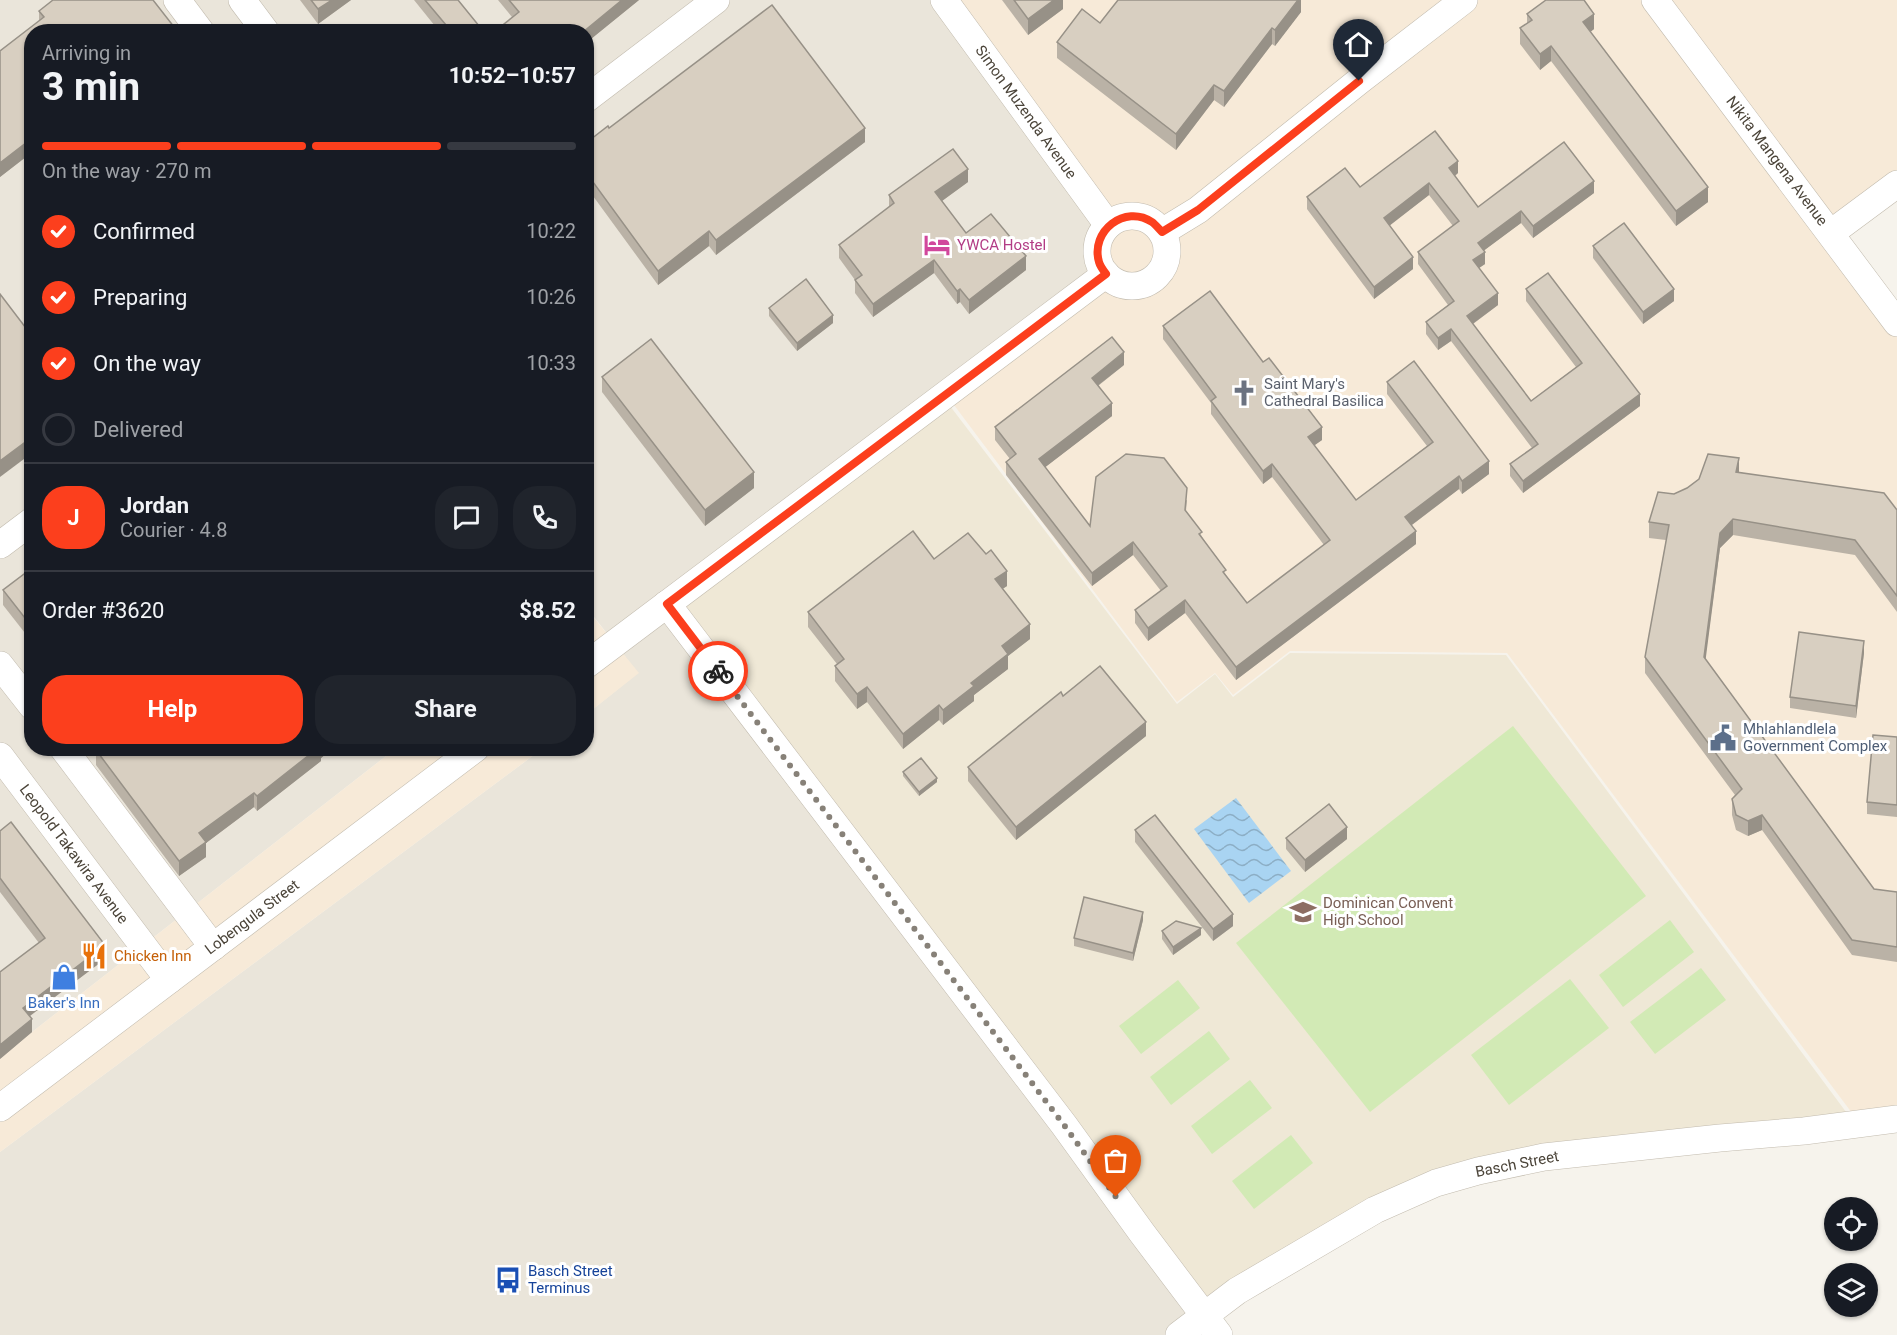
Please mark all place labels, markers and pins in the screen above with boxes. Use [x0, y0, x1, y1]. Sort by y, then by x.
pin [1333, 19, 1384, 81]
hotel icon: YWCA Hostel [922, 230, 952, 260]
place label: YWCA Hostel [957, 236, 1046, 254]
place label: Saint Mary's Cathedral Basilica [1264, 375, 1384, 410]
church icon: Saint Mary's Cathedral Basilica [1229, 378, 1259, 408]
place label: Mhlahlandlela Government Complex [1743, 720, 1888, 755]
public building icon: Mhlahlandlela Government Complex [1708, 723, 1738, 753]
place label: Dominican Convent High School [1323, 894, 1453, 929]
school or university icon: Dominican Convent High School [1288, 897, 1318, 927]
restaurant icon: Chicken Inn [79, 941, 109, 971]
place label: Chicken Inn [114, 947, 192, 965]
shop icon: Baker's Inn [49, 962, 79, 992]
place label: Baker's Inn [28, 994, 100, 1012]
pin [1090, 1135, 1141, 1197]
place label: Basch Street Terminus [528, 1262, 613, 1297]
bus stop icon: Basch Street Terminus [493, 1265, 523, 1295]

